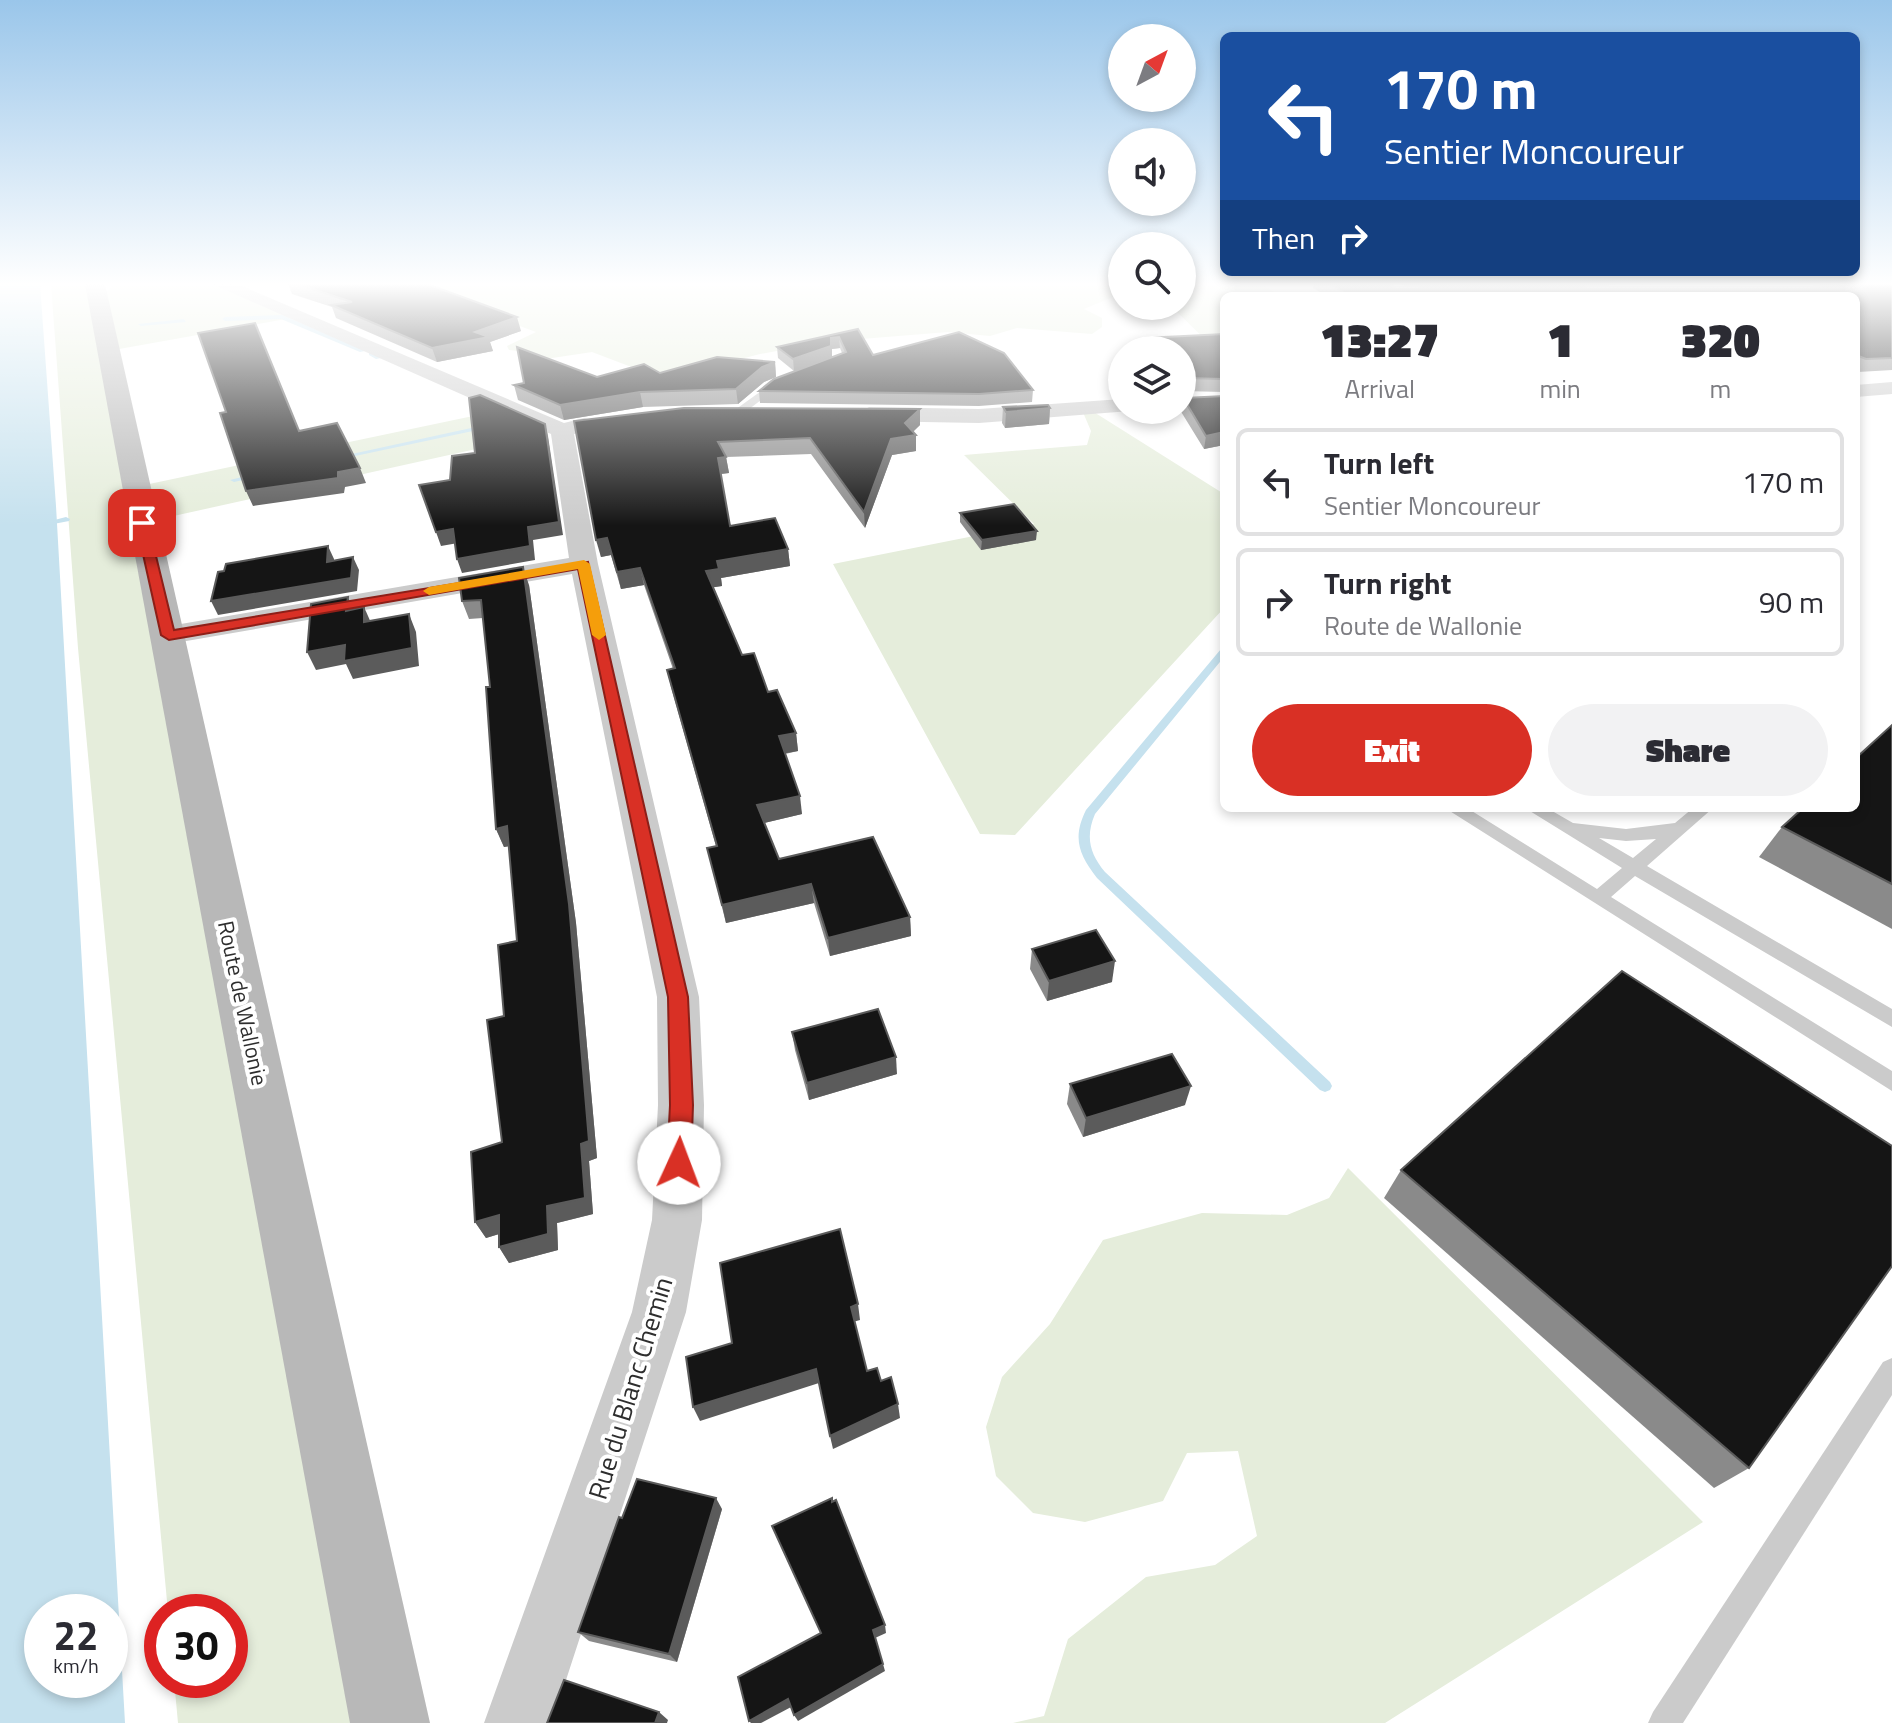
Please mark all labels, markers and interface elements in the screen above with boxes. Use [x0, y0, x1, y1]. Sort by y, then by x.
north arrow [1108, 24, 1196, 112]
map controls [1108, 24, 1196, 424]
text: 170 m [1384, 46, 1537, 131]
icon: left [1252, 64, 1356, 168]
text: Sentier Moncoureur [1384, 123, 1684, 178]
button: sound [1108, 128, 1196, 216]
text: Then [1252, 215, 1315, 261]
icon: right [1331, 216, 1375, 260]
button: search [1108, 232, 1196, 320]
text: 13:27 [1320, 303, 1439, 376]
text: 1 [1547, 303, 1573, 376]
text: 320 [1681, 303, 1760, 376]
button: layers [1108, 336, 1196, 424]
text: Arrival [1344, 369, 1415, 408]
text: min [1539, 369, 1581, 408]
text: m [1710, 369, 1731, 408]
text: Turn left [1324, 440, 1434, 486]
text: 170 m [1742, 459, 1824, 505]
icon: left [1256, 460, 1300, 504]
text: Sentier Moncoureur [1324, 486, 1541, 525]
pin [108, 489, 176, 557]
icon: arrive [120, 501, 164, 545]
text: Turn right [1324, 560, 1452, 606]
text: 90 m [1759, 579, 1824, 625]
icon: right [1256, 580, 1300, 624]
text: Route de Wallonie [1324, 606, 1522, 645]
button: Exit [1252, 704, 1532, 796]
button: Share [1548, 704, 1828, 796]
street label: Route de Wallonie [209, 917, 277, 1089]
position arrow [637, 1121, 721, 1205]
street label: Rue du Blanc Chemin [578, 1272, 682, 1504]
speed limit sign: 30 [144, 1594, 248, 1698]
text: 22 [54, 1605, 98, 1666]
text: km/h [53, 1650, 99, 1681]

